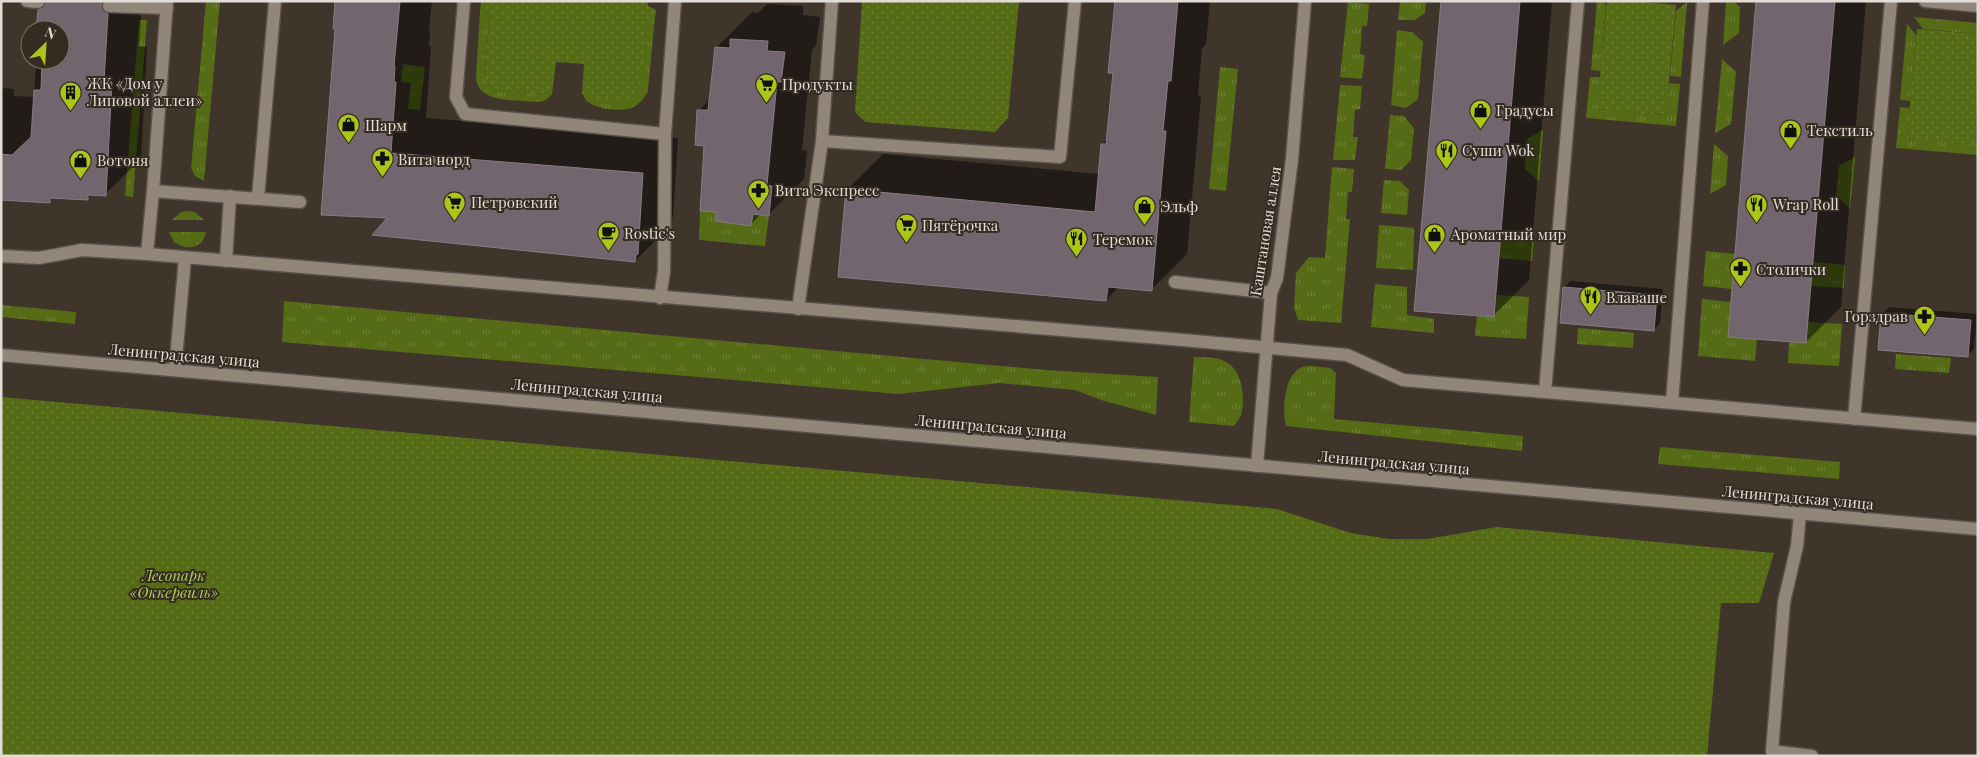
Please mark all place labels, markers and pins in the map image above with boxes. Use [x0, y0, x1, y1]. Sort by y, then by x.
supermarket icon: Продукты [754, 72, 778, 103]
place label: ЖК «Дом у Липовой аллеи» [86, 73, 203, 110]
place label: Продукты [782, 74, 853, 94]
building icon: ЖК «Дом у Липовой аллеи» [59, 80, 83, 111]
shop icon: Градусы [1468, 98, 1492, 129]
place label: Градусы [1496, 100, 1554, 120]
shop icon: Шарм [337, 113, 361, 144]
place label: Шарм [365, 115, 407, 135]
shop icon: Текстиль [1779, 118, 1803, 149]
place label: Текстиль [1807, 120, 1873, 140]
restaurant icon: Суши Wok [1434, 138, 1458, 169]
place label: Суши Wok [1462, 140, 1535, 160]
pharmacy icon: Вита норд [370, 147, 394, 178]
shop icon: Вотоня [69, 148, 93, 179]
place label: Вита норд [398, 149, 470, 169]
place label: Вотоня [97, 150, 148, 170]
pharmacy icon: Вита Экспресс [747, 178, 771, 209]
place label: Вита Экспресс [775, 180, 879, 200]
supermarket icon: Петровский [443, 190, 467, 221]
place label: Петровский [471, 192, 558, 212]
restaurant icon: Wrap Roll [1745, 192, 1769, 223]
shop icon: Эльф [1132, 194, 1156, 225]
place label: Wrap Roll [1772, 194, 1839, 214]
place label: Эльф [1160, 196, 1198, 216]
supermarket icon: Пятёрочка [894, 213, 918, 244]
place label: Пятёрочка [922, 215, 999, 235]
cafe icon: Rostic's [596, 221, 620, 252]
shop icon: Ароматный мир [1423, 222, 1447, 253]
place label: Rostic's [624, 223, 675, 243]
place label: Ароматный мир [1450, 224, 1567, 244]
restaurant icon: Теремок [1065, 227, 1089, 258]
place label: Теремок [1093, 229, 1153, 249]
pharmacy icon: Столички [1728, 257, 1752, 288]
place label: Столички [1756, 259, 1826, 279]
restaurant icon: Влаваше [1578, 285, 1602, 316]
place label: Влаваше [1606, 287, 1667, 307]
pharmacy icon: Горздрав [1912, 304, 1936, 335]
place label: Горздрав [1845, 306, 1908, 326]

